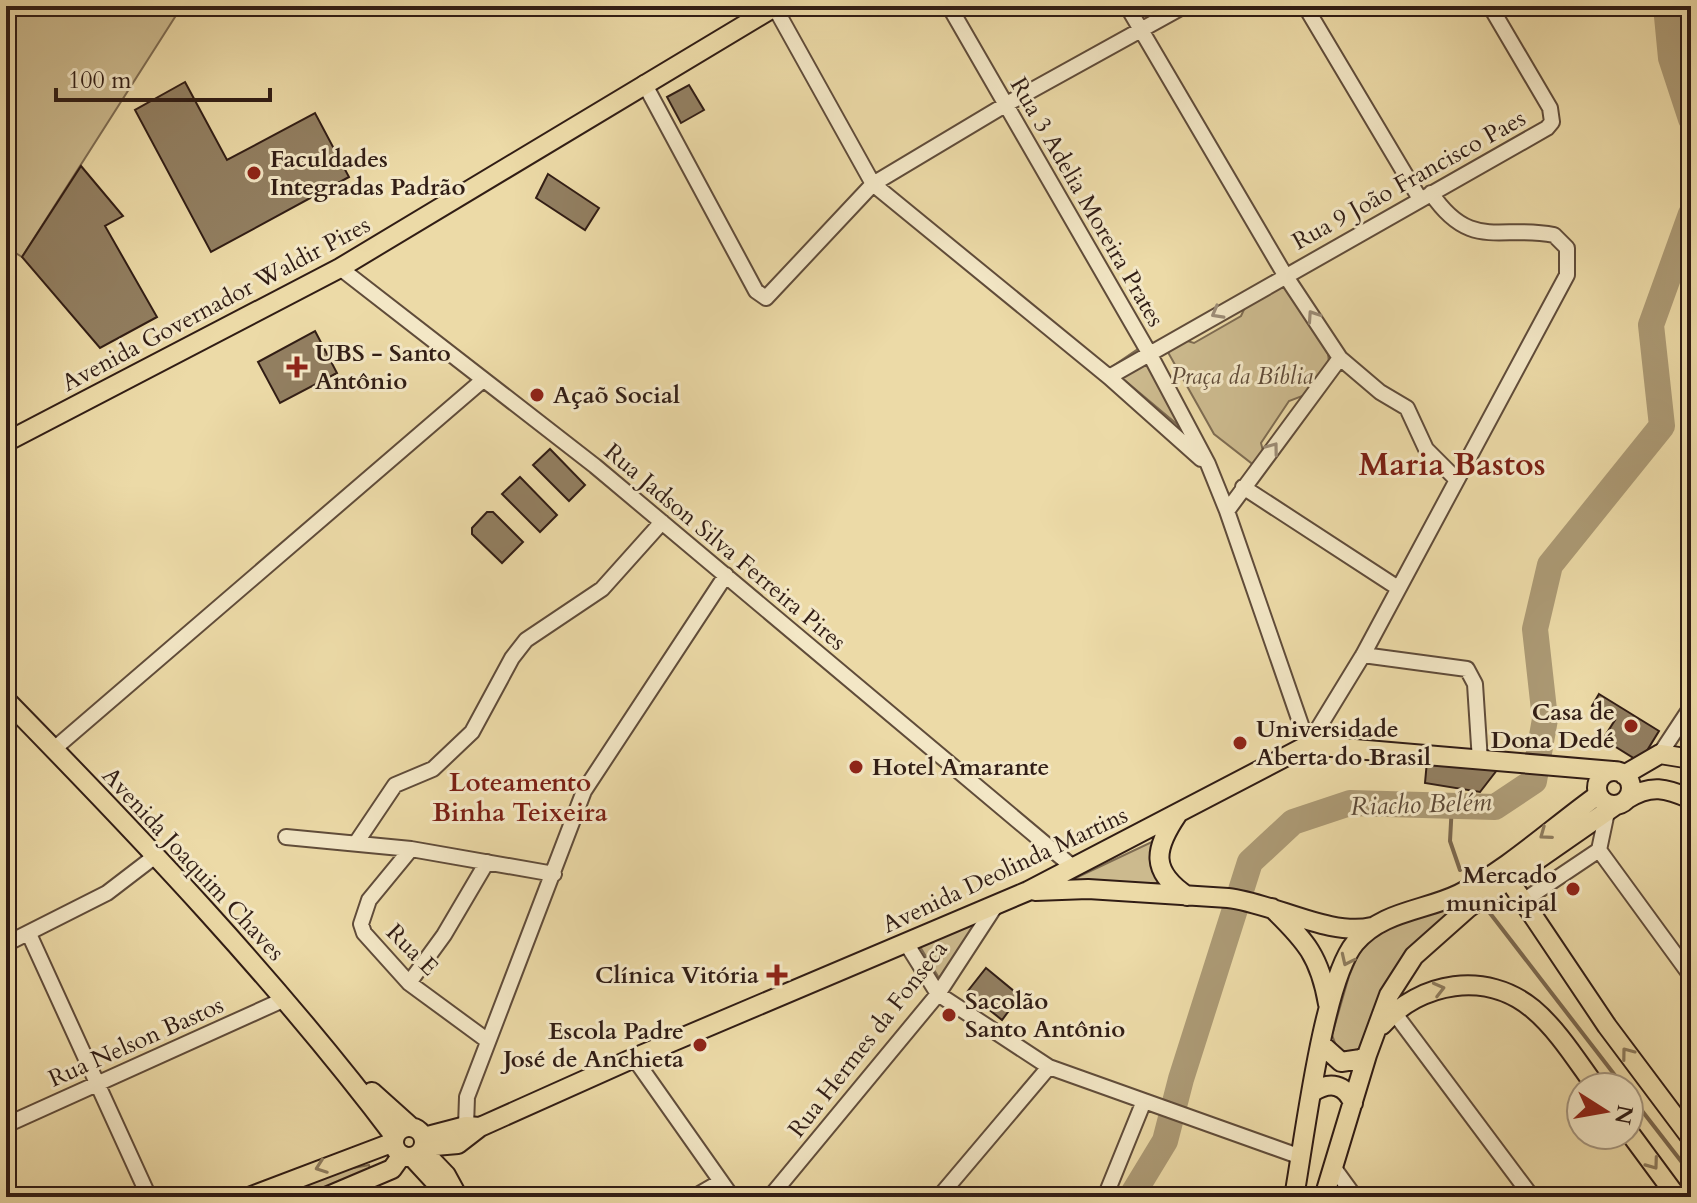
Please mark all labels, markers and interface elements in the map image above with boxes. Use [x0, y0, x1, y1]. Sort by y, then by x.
scale bar [56, 52, 270, 102]
text: 100 m [68, 64, 132, 97]
street label: Rua 3 Adelia Moreira Prates [1002, 71, 1172, 333]
street label: Rua 9 João Francisco Paes [1286, 102, 1532, 258]
place label: Faculdades Integradas Padrão [270, 143, 466, 204]
marker: Faculdades Integradas Padrão [245, 164, 263, 182]
street label: Avenida Governador Waldir Pires [56, 208, 376, 400]
one-way arrow [1211, 303, 1226, 319]
one-way arrow [1307, 311, 1322, 325]
place label: UBS - Santo Antônio [315, 337, 451, 398]
marker: UBS - Santo Antônio [286, 356, 308, 378]
park label: Praça da Bíblia [1171, 360, 1314, 393]
place label: Açaõ Social [553, 379, 680, 412]
marker: Açaõ Social [528, 386, 546, 404]
street label: Rua Jadson Silva Ferreira Pires [597, 436, 853, 658]
one-way arrow [1263, 442, 1278, 456]
district label: Maria Bastos [1358, 443, 1546, 487]
place label: Casa de Dona Dedé [1491, 696, 1615, 757]
place label: Universidade Aberta do Brasil [1256, 713, 1431, 774]
marker: Casa de Dona Dedé [1622, 717, 1640, 735]
marker: Universidade Aberta do Brasil [1231, 734, 1249, 752]
place label: Hotel Amarante [872, 751, 1049, 784]
marker: Hotel Amarante [847, 758, 865, 776]
street label: Avenida Joaquim Chaves [94, 760, 292, 968]
district label: Loteamento Binha Teixeira [432, 765, 608, 830]
water label: Riacho Belém [1350, 784, 1493, 824]
street label: Avenida Deolinda Martins [877, 799, 1133, 941]
one-way arrow [1539, 824, 1553, 839]
place label: Mercado municipal [1446, 859, 1557, 920]
marker: Mercado municipal [1564, 880, 1582, 898]
street label: Rua E [379, 917, 445, 983]
street label: Rua Hermes da Fonseca [780, 933, 956, 1145]
one-way arrow [1340, 952, 1356, 966]
place label: Clínica Vitória [595, 959, 759, 992]
marker: Clínica Vitória [766, 964, 788, 986]
one-way arrow [1432, 981, 1446, 998]
place label: Sacolão Santo Antônio [965, 985, 1125, 1046]
street label: Rua Nelson Bastos [43, 989, 229, 1095]
marker: Sacolão Santo Antônio [940, 1006, 958, 1024]
place label: Escola Padre José de Anchieta [500, 1015, 684, 1076]
marker: Escola Padre José de Anchieta [691, 1036, 709, 1054]
one-way arrow [1622, 1047, 1637, 1062]
north arrow [1565, 1071, 1645, 1151]
text: N [1607, 1102, 1640, 1127]
one-way arrow [1643, 1156, 1658, 1170]
one-way arrow [315, 1158, 329, 1174]

